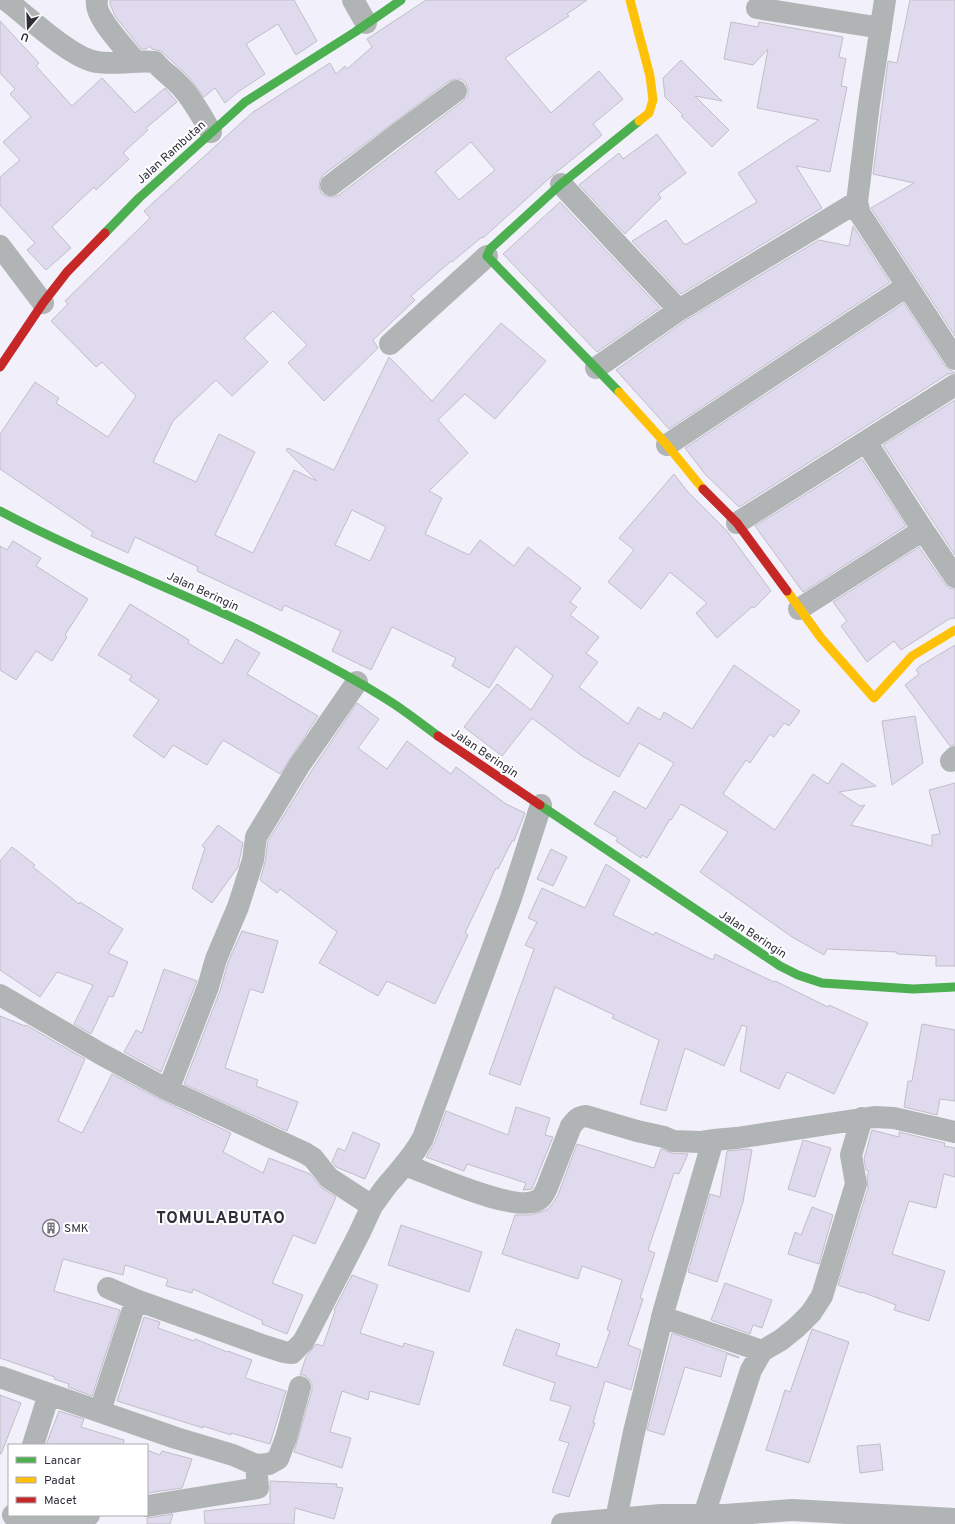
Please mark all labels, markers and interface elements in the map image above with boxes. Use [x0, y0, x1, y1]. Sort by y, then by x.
north arrow [8, 8, 48, 48]
text: U [19, 29, 31, 44]
street label: Jalan Rambutan [134, 117, 210, 188]
street label: Jalan Beringin [164, 568, 241, 616]
street label: Jalan Beringin [448, 725, 521, 782]
street label: Jalan Beringin [715, 907, 789, 963]
district label: TOMULABUTAO [156, 1209, 286, 1229]
building icon: SMK [41, 1218, 61, 1238]
place label: SMK [64, 1221, 89, 1237]
legend [8, 1444, 148, 1516]
text: Lancar [44, 1453, 81, 1469]
text: Padat [44, 1473, 75, 1489]
text: Macet [44, 1493, 77, 1509]

